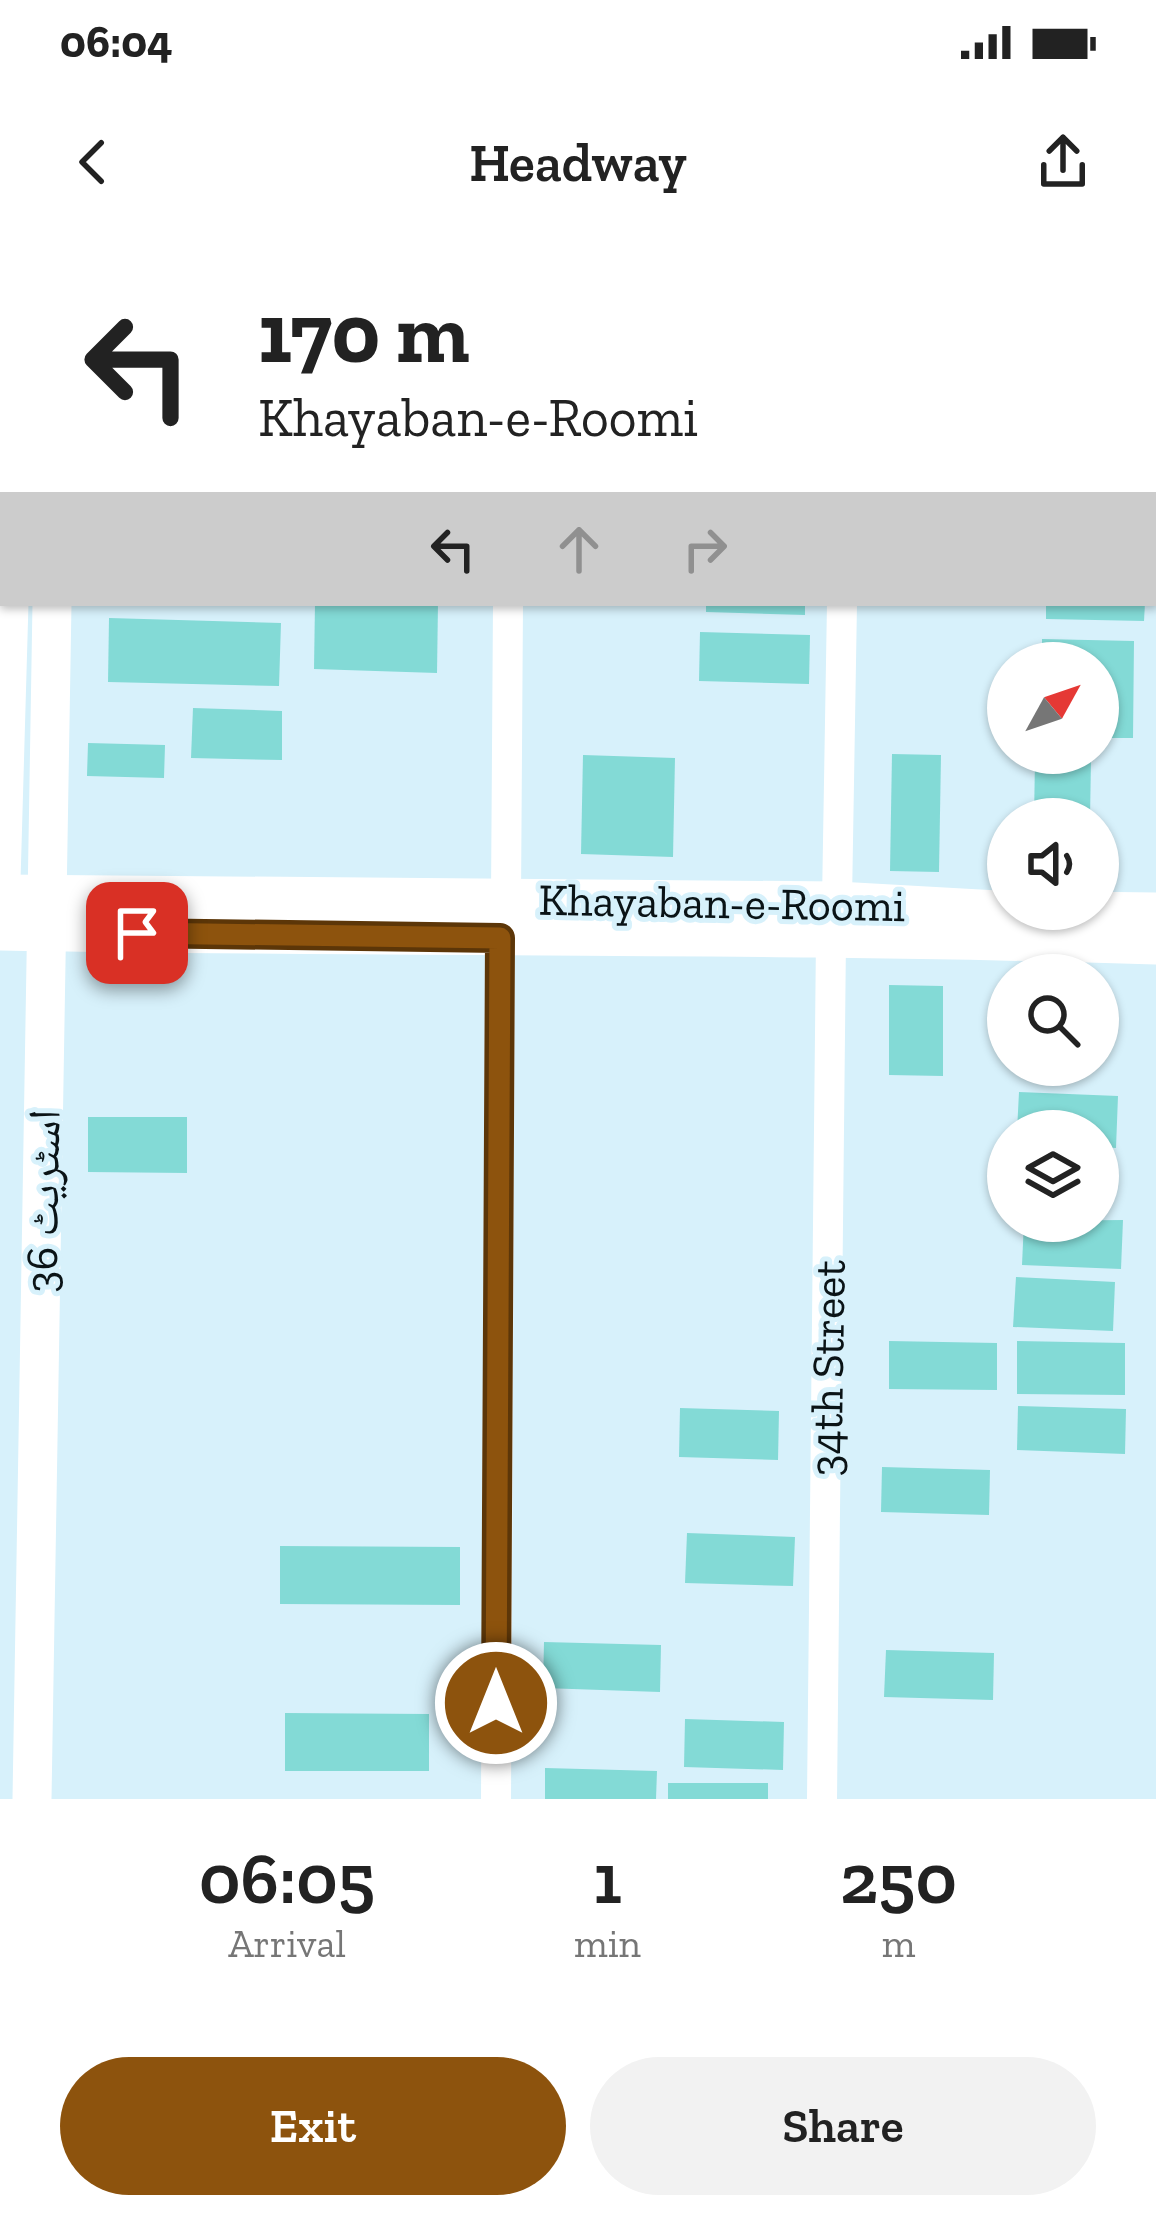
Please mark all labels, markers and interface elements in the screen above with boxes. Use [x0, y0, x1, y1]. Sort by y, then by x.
text: 06:04 [60, 15, 173, 69]
icon: back [60, 129, 126, 195]
icon: share [1030, 129, 1096, 195]
text: Headway [469, 130, 687, 195]
text: 170 m [258, 283, 470, 384]
icon: left [60, 288, 216, 444]
text: Khayaban-e-Roomi [258, 385, 698, 450]
icon: left [420, 516, 486, 582]
icon: ahead [546, 516, 612, 582]
icon: right [672, 516, 738, 582]
north arrow [987, 642, 1119, 774]
map controls [987, 642, 1119, 1242]
button: sound [987, 798, 1119, 930]
street label: Khayaban-e-Roomi [538, 873, 906, 933]
pin [86, 882, 188, 984]
icon: arrive [104, 900, 170, 966]
button: search [987, 954, 1119, 1086]
street label: اسٹریٹ 36 [14, 1109, 72, 1293]
button: layers [987, 1110, 1119, 1242]
street label: 34th Street [799, 1259, 857, 1477]
position arrow [433, 1640, 559, 1766]
text: 06:05 [199, 1835, 375, 1921]
text: 1 [593, 1835, 622, 1921]
text: 250 [840, 1835, 957, 1921]
text: Arrival [228, 1920, 346, 1967]
text: min [574, 1920, 641, 1967]
text: m [882, 1920, 915, 1967]
button: Exit [60, 2057, 566, 2195]
button: Share [590, 2057, 1096, 2195]

